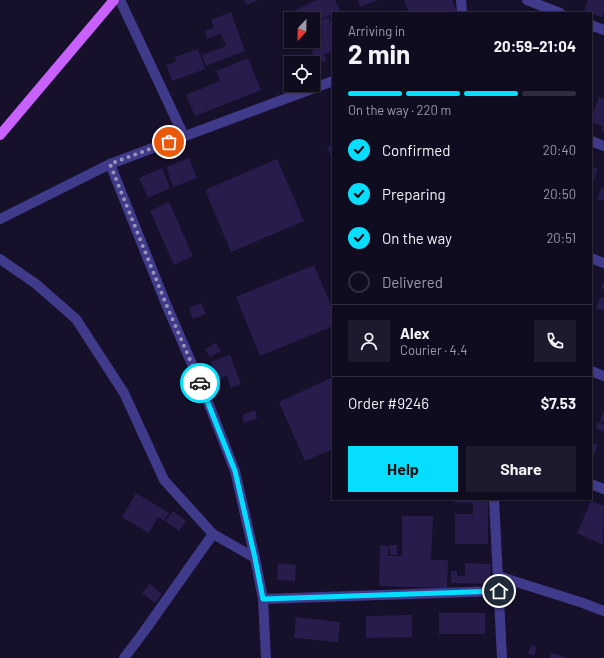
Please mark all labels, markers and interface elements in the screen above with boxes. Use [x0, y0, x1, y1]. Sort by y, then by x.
north arrow [284, 12, 320, 48]
map controls [284, 12, 320, 92]
text: Arriving in [348, 23, 405, 39]
text: 20:59–21:04 [494, 37, 576, 55]
text: 2 min [348, 38, 410, 69]
button: locate [284, 56, 320, 92]
text: On the way · 220 m [348, 102, 451, 118]
pin [152, 125, 186, 159]
icon: bag [158, 131, 180, 153]
icon: check [348, 139, 370, 161]
text: Confirmed [382, 141, 450, 159]
text: 20:40 [543, 142, 576, 158]
icon: check [348, 183, 370, 205]
text: Preparing [382, 185, 446, 203]
text: 20:50 [543, 186, 576, 202]
icon: check [348, 227, 370, 249]
text: On the way [382, 229, 452, 247]
text: 20:51 [546, 230, 576, 246]
text: Delivered [382, 273, 443, 291]
button: person [348, 320, 390, 362]
button: phone [534, 320, 576, 362]
text: Alex [400, 324, 430, 342]
text: Courier · 4.4 [400, 342, 468, 358]
courier [180, 363, 220, 403]
icon: car [189, 372, 211, 394]
text: Order #9246 [348, 394, 429, 412]
text: $7.53 [541, 394, 576, 412]
button: Help [348, 446, 458, 492]
button: Share [466, 446, 576, 492]
pin [482, 574, 516, 608]
icon: home [488, 580, 510, 602]

